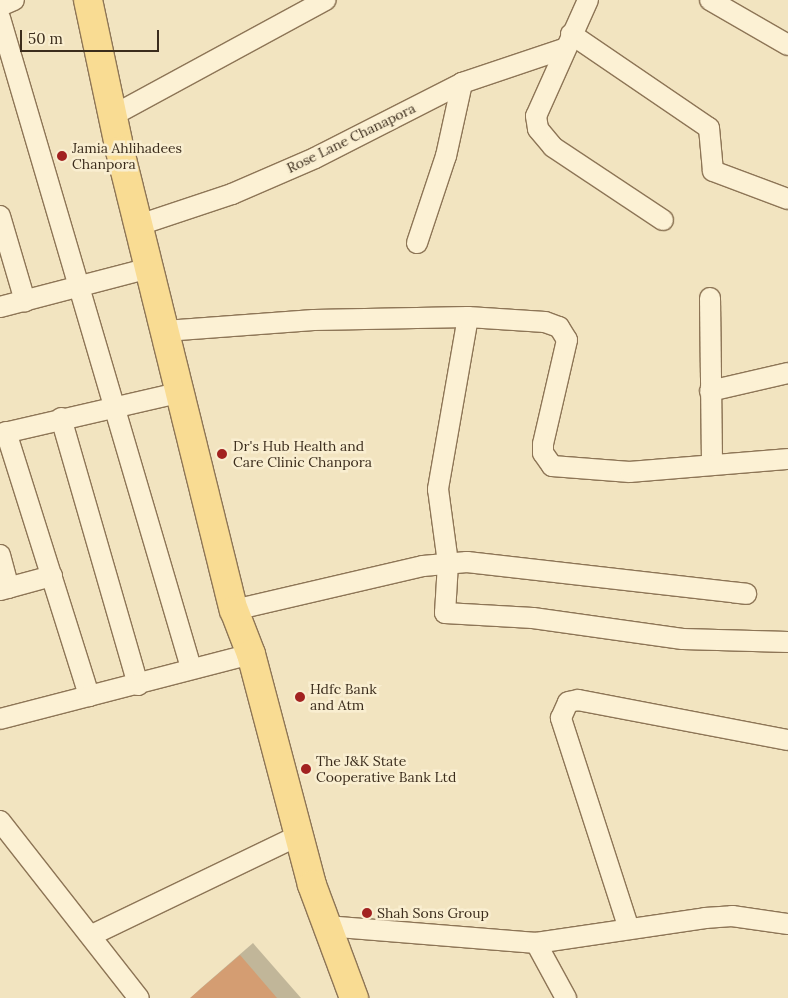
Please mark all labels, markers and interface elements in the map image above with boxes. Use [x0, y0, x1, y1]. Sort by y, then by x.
scale bar [22, 20, 161, 52]
text: 50 m [28, 29, 63, 48]
street label: Rose Lane Chanapora [284, 100, 418, 176]
place label: Jamia Ahlihadees Chanpora [72, 140, 182, 172]
marker: Jamia Ahlihadees Chanpora [56, 150, 68, 162]
place label: Dr's Hub Health and Care Clinic Chanpora [233, 438, 372, 471]
marker: Dr's Hub Health and Care Clinic Chanpora [215, 447, 229, 461]
place label: Hdfc Bank and Atm [310, 681, 377, 714]
marker: Hdfc Bank and Atm [294, 691, 306, 703]
place label: The J&K State Cooperative Bank Ltd [316, 753, 456, 786]
marker: The J&K State Cooperative Bank Ltd [300, 763, 312, 775]
place label: Shah Sons Group [377, 905, 489, 921]
marker: Shah Sons Group [361, 907, 373, 919]

